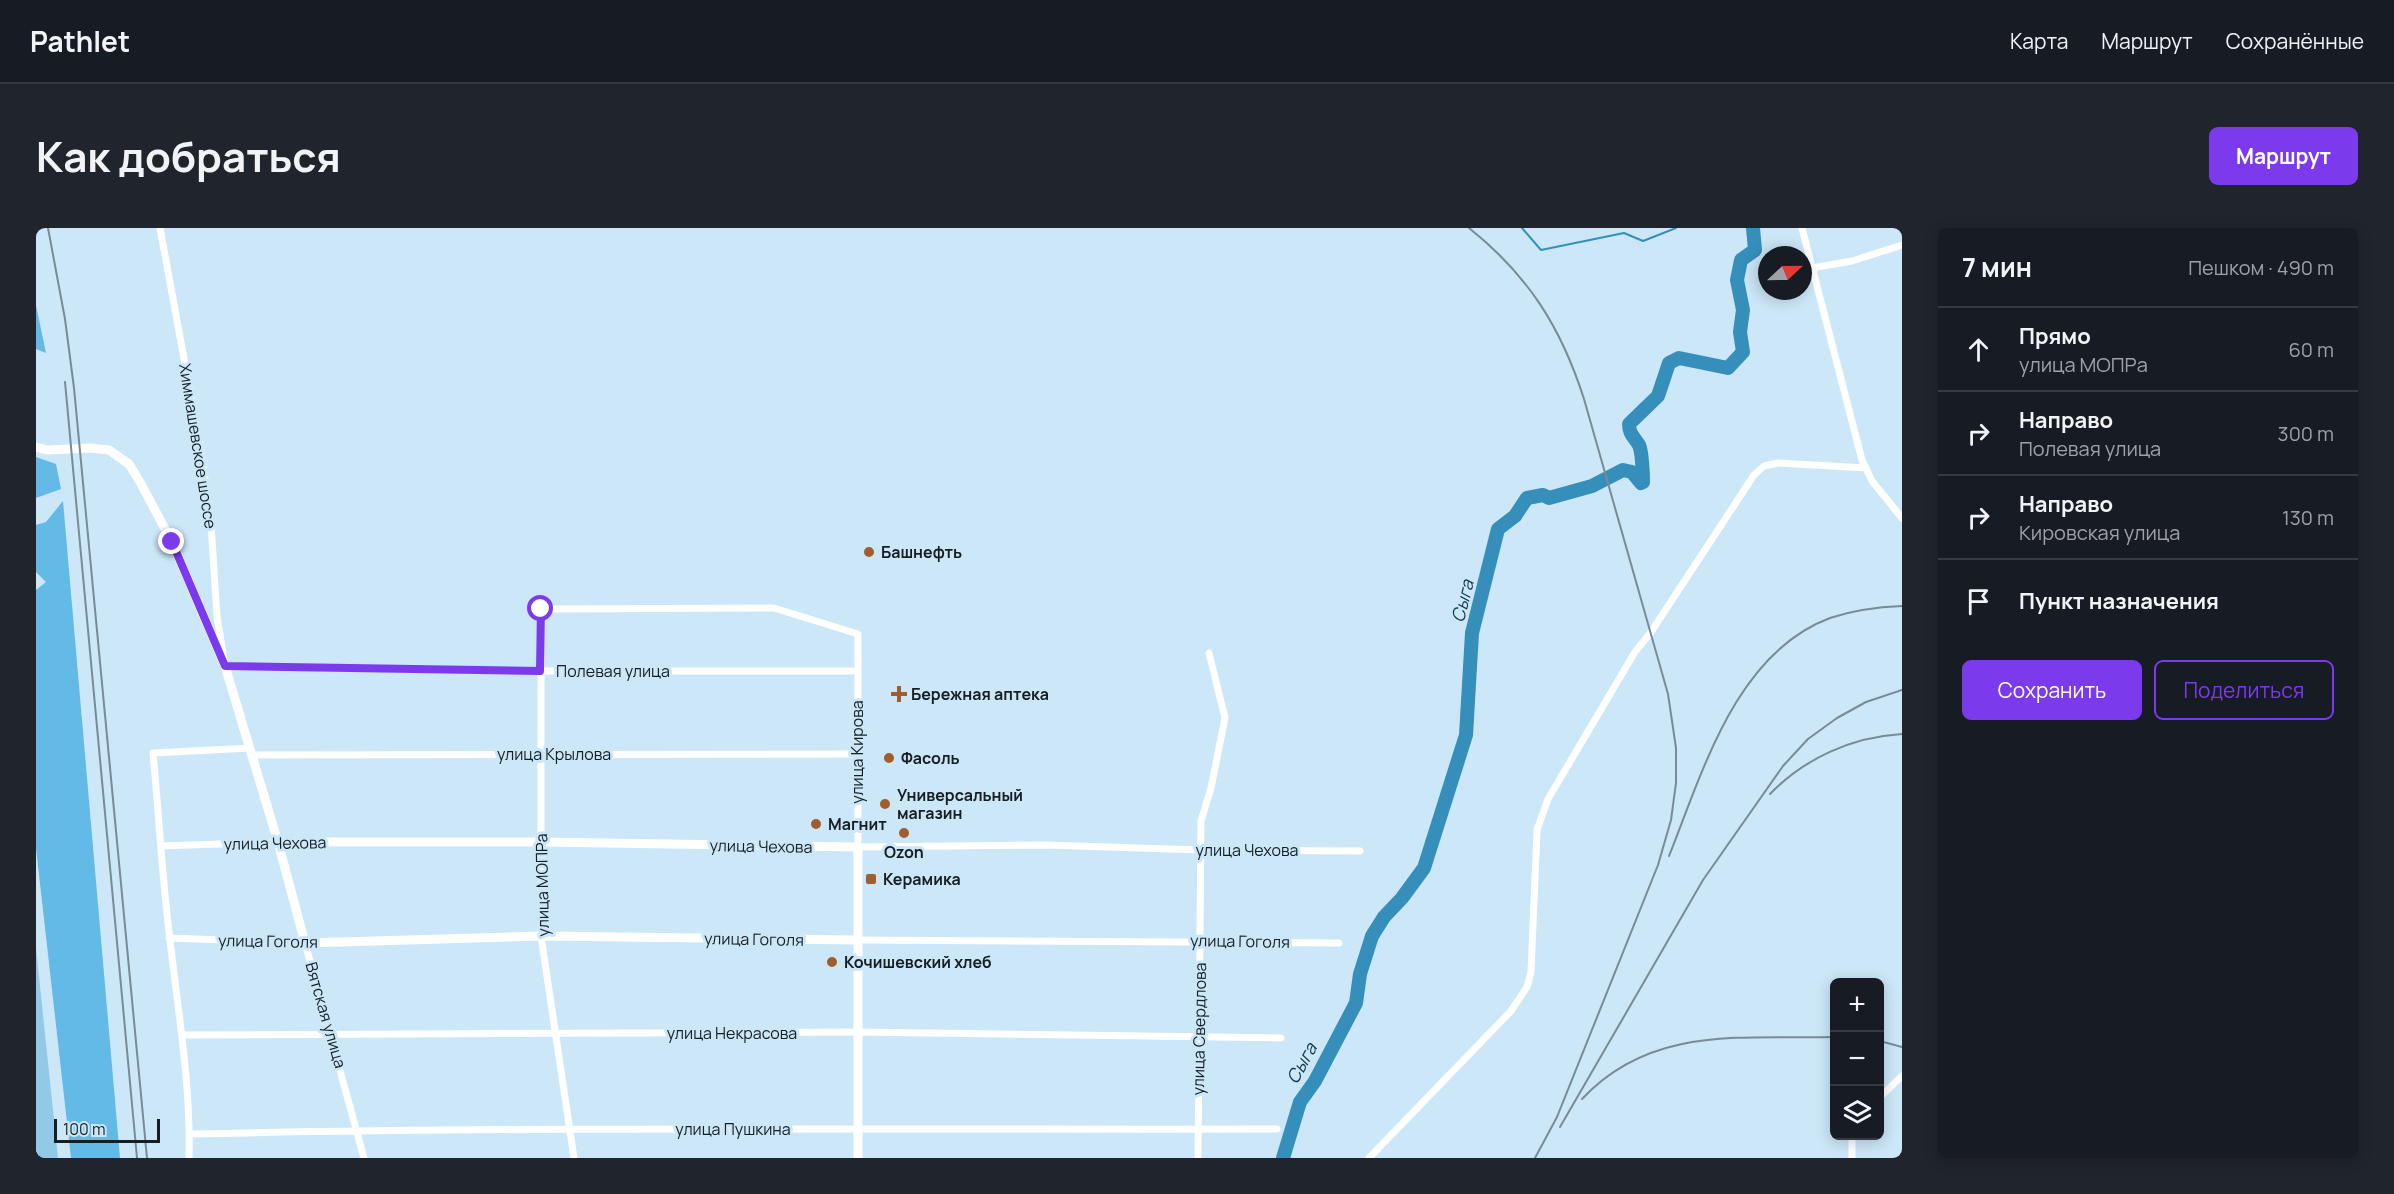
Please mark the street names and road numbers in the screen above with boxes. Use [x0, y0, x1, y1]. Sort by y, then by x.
street label: Химмашевское шоссе [174, 362, 222, 530]
street label: Полевая улица [556, 660, 670, 682]
street label: улица Кирова [846, 700, 868, 804]
street label: улица Крылова [497, 743, 611, 765]
street label: улица Чехова [223, 831, 327, 855]
street label: улица МОПРа [530, 833, 554, 937]
street label: улица Чехова [709, 834, 813, 858]
street label: улица Чехова [1196, 839, 1298, 861]
street label: улица Гоголя [704, 927, 804, 951]
street label: улица Гоголя [218, 929, 318, 953]
street label: улица Гоголя [1190, 929, 1290, 953]
street label: Вятская улица [300, 959, 352, 1071]
street label: улица Свердлова [1187, 962, 1211, 1096]
street label: улица Некрасова [667, 1022, 797, 1044]
street label: улица Пушкина [675, 1118, 791, 1140]

